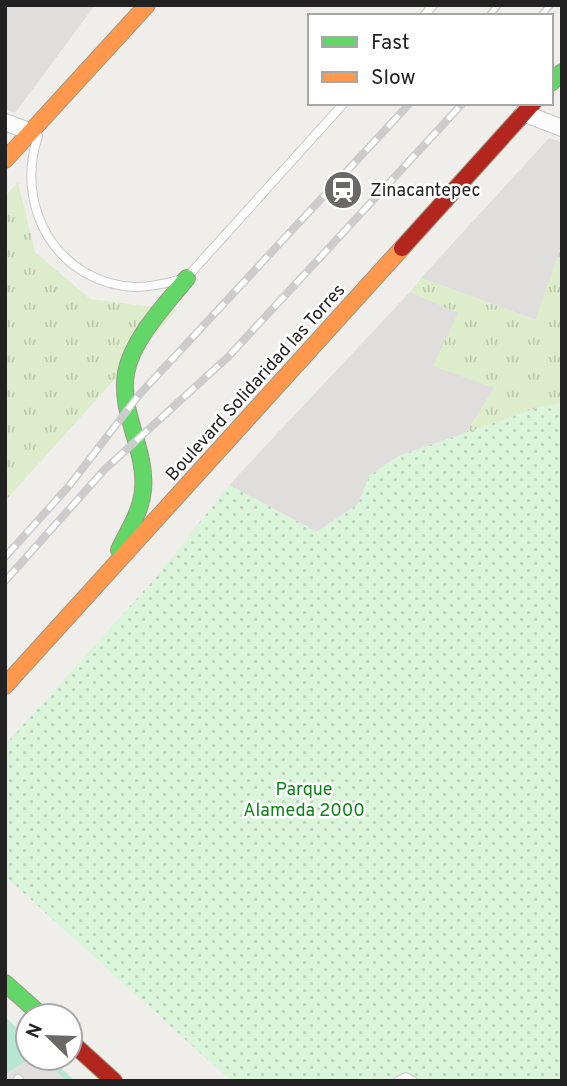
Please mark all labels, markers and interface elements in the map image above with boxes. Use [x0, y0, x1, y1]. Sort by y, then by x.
legend [308, 14, 553, 105]
text: Fast [371, 30, 410, 57]
text: Slow [371, 65, 416, 92]
station icon: Zinacantepec [322, 169, 364, 211]
place label: Zinacantepec [370, 180, 481, 203]
street label: Boulevard Solidaridad las Torres [161, 280, 351, 486]
park label: Parque Alameda 2000 [243, 779, 365, 823]
north arrow [14, 1002, 84, 1072]
text: N [21, 1020, 49, 1042]

